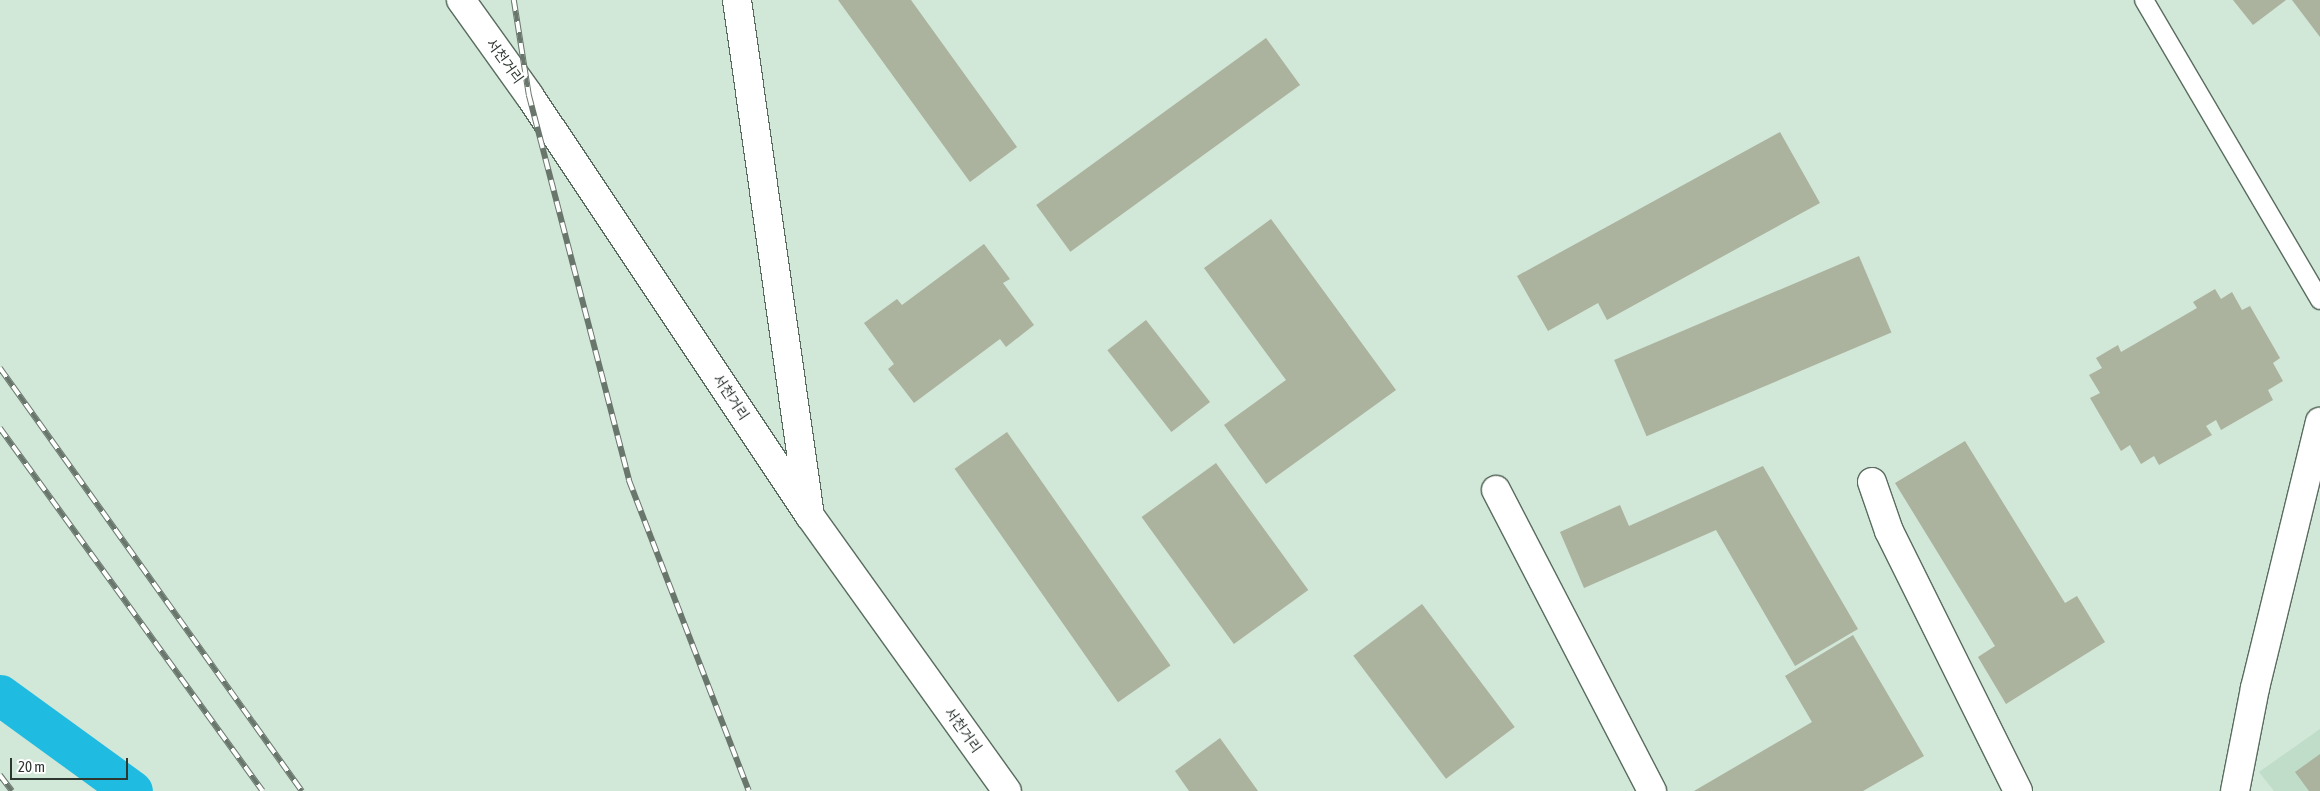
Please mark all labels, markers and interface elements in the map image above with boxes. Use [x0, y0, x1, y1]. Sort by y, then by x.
street label: 서천거리 [483, 35, 527, 87]
street label: 서천거리 [710, 371, 752, 423]
street label: 서천거리 [941, 704, 985, 756]
scale bar [12, 748, 130, 780]
text: 20 m [18, 758, 45, 775]

